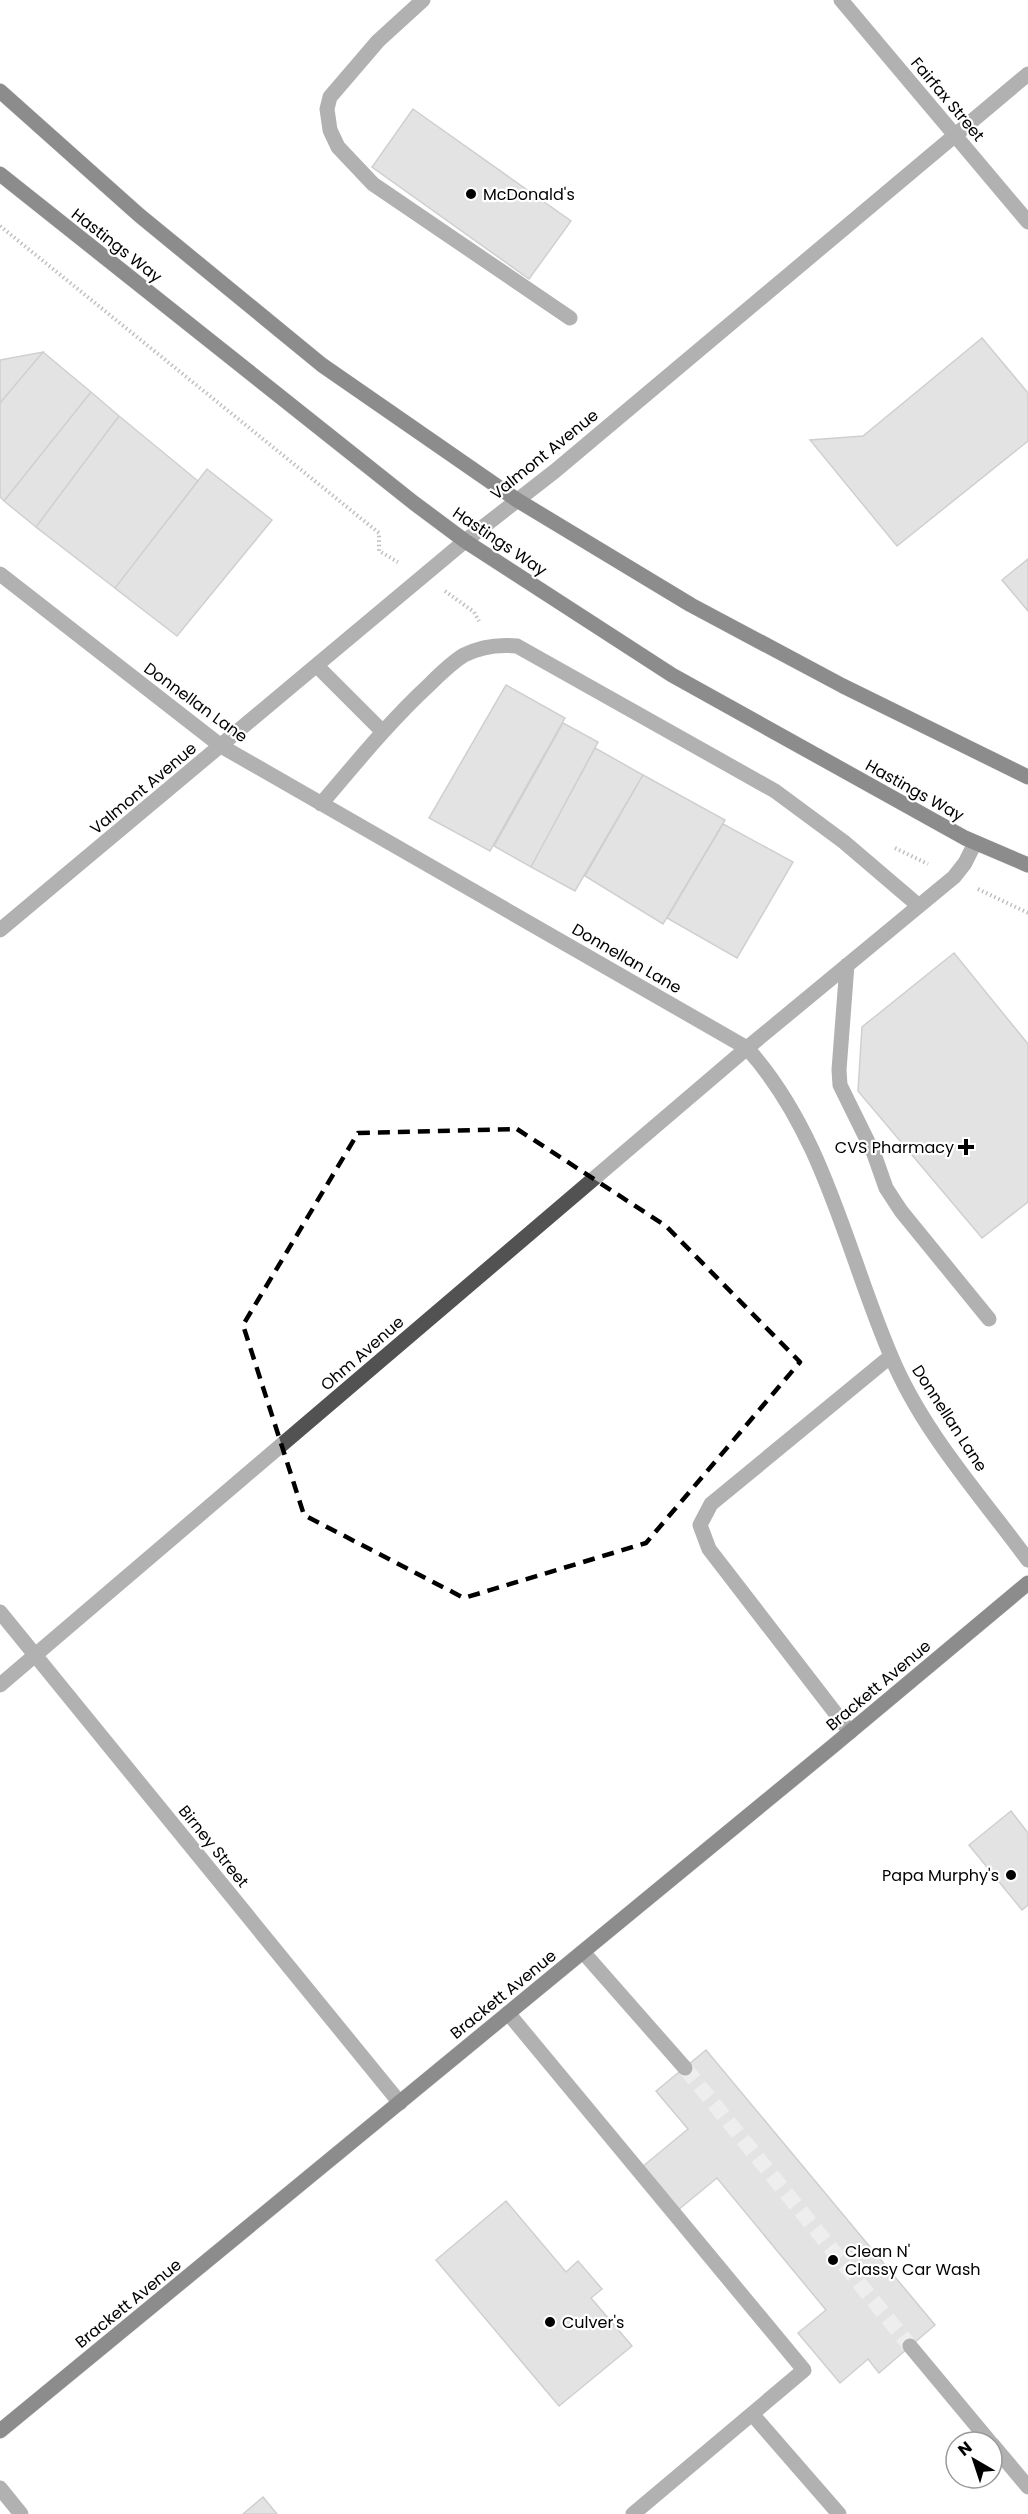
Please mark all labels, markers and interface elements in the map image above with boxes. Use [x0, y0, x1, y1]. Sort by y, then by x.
street label: Fairfax Street [905, 52, 990, 147]
place label: McDonald's [483, 183, 575, 206]
marker: McDonald's [464, 187, 478, 201]
street label: Hastings Way [67, 203, 167, 288]
street label: Valmont Avenue [486, 404, 603, 505]
street label: Hastings Way [448, 501, 551, 581]
street label: Donnellan Lane [139, 657, 252, 748]
street label: Valmont Avenue [85, 737, 202, 840]
street label: Hastings Way [861, 754, 968, 827]
street label: Donnellan Lane [568, 918, 686, 999]
place label: CVS Pharmacy [835, 1136, 954, 1159]
marker: CVS Pharmacy [959, 1140, 973, 1154]
street label: Ohm Avenue [316, 1311, 409, 1396]
street label: Donnellan Lane [906, 1360, 993, 1476]
street label: Brackett Avenue [821, 1635, 936, 1736]
street label: Birney Street [173, 1800, 254, 1893]
place label: Papa Murphy's [882, 1864, 999, 1887]
marker: Papa Murphy's [1004, 1868, 1018, 1882]
street label: Brackett Avenue [445, 1944, 561, 2044]
place label: Clean N' Classy Car Wash [845, 2240, 981, 2281]
street label: Brackett Avenue [70, 2253, 186, 2353]
marker: Clean N' Classy Car Wash [826, 2253, 840, 2267]
place label: Culver's [562, 2311, 624, 2334]
marker: Culver's [543, 2315, 557, 2329]
north arrow [944, 2430, 1004, 2490]
text: N [953, 2436, 977, 2461]

